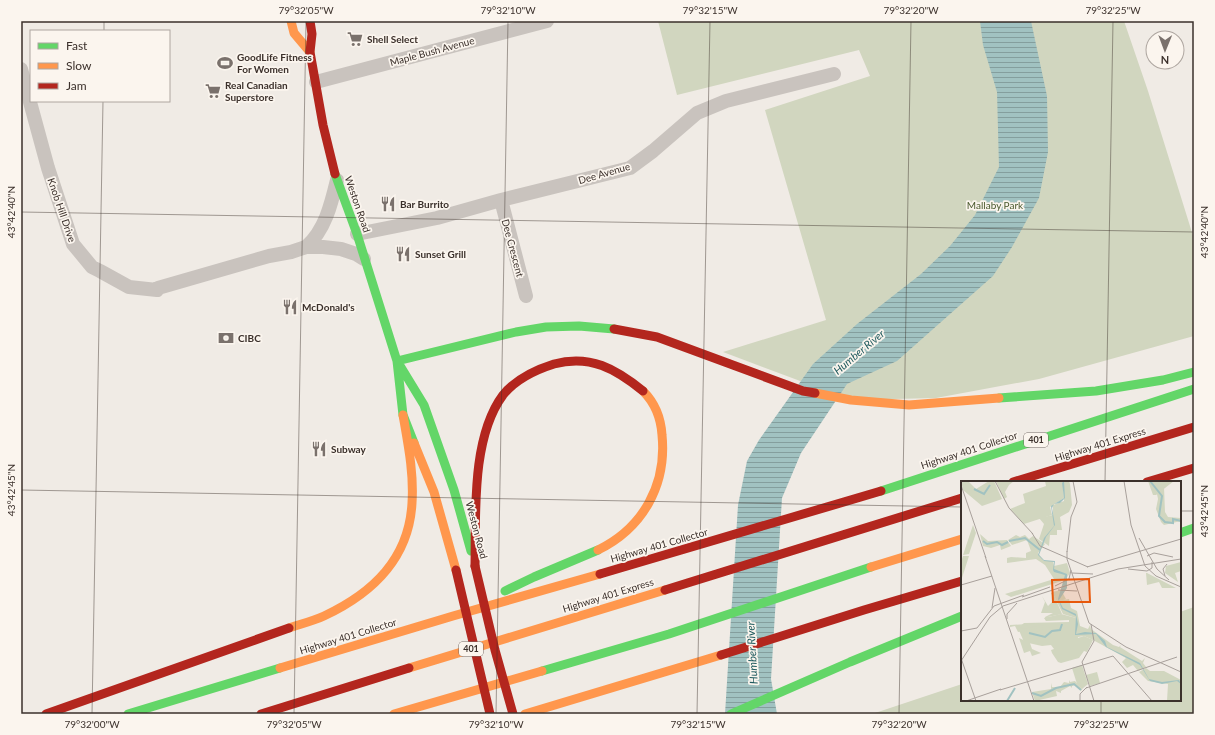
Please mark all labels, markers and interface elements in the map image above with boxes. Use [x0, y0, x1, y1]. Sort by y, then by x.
text: 79°32'05"W [278, 4, 334, 16]
text: 79°32'10"W [480, 4, 536, 16]
text: 79°32'15"W [682, 4, 738, 16]
text: 79°32'20"W [883, 4, 939, 16]
text: 79°32'25"W [1085, 4, 1141, 16]
legend [30, 30, 170, 102]
supermarket icon: Shell Select [346, 30, 364, 48]
north arrow [1145, 30, 1185, 70]
place label: Shell Select [367, 33, 418, 45]
street label: Maple Bush Avenue [388, 34, 476, 68]
text: Fast [66, 38, 88, 53]
place label: GoodLife Fitness For Women [237, 51, 313, 75]
sports icon: GoodLife Fitness For Women [216, 54, 234, 72]
text: N [1160, 54, 1169, 67]
text: Slow [66, 58, 92, 73]
text: Jam [66, 78, 87, 93]
place label: Real Canadian Superstore [225, 79, 288, 103]
supermarket icon: Real Canadian Superstore [204, 82, 222, 100]
street label: Dee Avenue [577, 160, 631, 186]
street label: Weston Road [343, 174, 373, 234]
street label: Knob Hill Drive [45, 176, 79, 244]
text: 43°42'40"N [5, 186, 17, 238]
restaurant icon: Bar Burrito [379, 195, 397, 213]
place label: Bar Burrito [400, 198, 449, 210]
park label: Mallaby Park [967, 199, 1024, 211]
text: 43°42'40"N [1198, 206, 1210, 258]
street label: Dee Crescent [500, 218, 527, 279]
restaurant icon: Sunset Grill [394, 245, 412, 263]
place label: Sunset Grill [415, 248, 466, 260]
restaurant icon: McDonald's [281, 298, 299, 316]
place label: McDonald's [302, 301, 355, 313]
water label: Humber River [831, 326, 887, 377]
bank icon: CIBC [217, 329, 235, 347]
place label: CIBC [238, 332, 261, 344]
street label: Highway 401 Express [1053, 424, 1147, 464]
street label: Highway 401 Collector [919, 429, 1019, 471]
road number: 401 [1024, 433, 1048, 447]
restaurant icon: Subway [310, 440, 328, 458]
place label: Subway [331, 443, 367, 455]
text: 43°42'45"N [5, 464, 17, 516]
inset map [961, 481, 1181, 701]
text: 43°42'45"N [1198, 485, 1210, 537]
street label: Weston Road [464, 500, 490, 560]
street label: Highway 401 Collector [609, 525, 709, 565]
street label: Highway 401 Express [561, 575, 655, 615]
street label: Highway 401 Collector [298, 615, 398, 656]
water label: Humber River [743, 621, 760, 685]
road number: 401 [459, 642, 483, 656]
text: 79°32'00"W [64, 718, 120, 730]
text: 79°32'05"W [266, 718, 322, 730]
text: 79°32'10"W [468, 718, 524, 730]
text: 79°32'15"W [670, 718, 726, 730]
text: 79°32'20"W [871, 718, 927, 730]
text: 79°32'25"W [1073, 718, 1129, 730]

